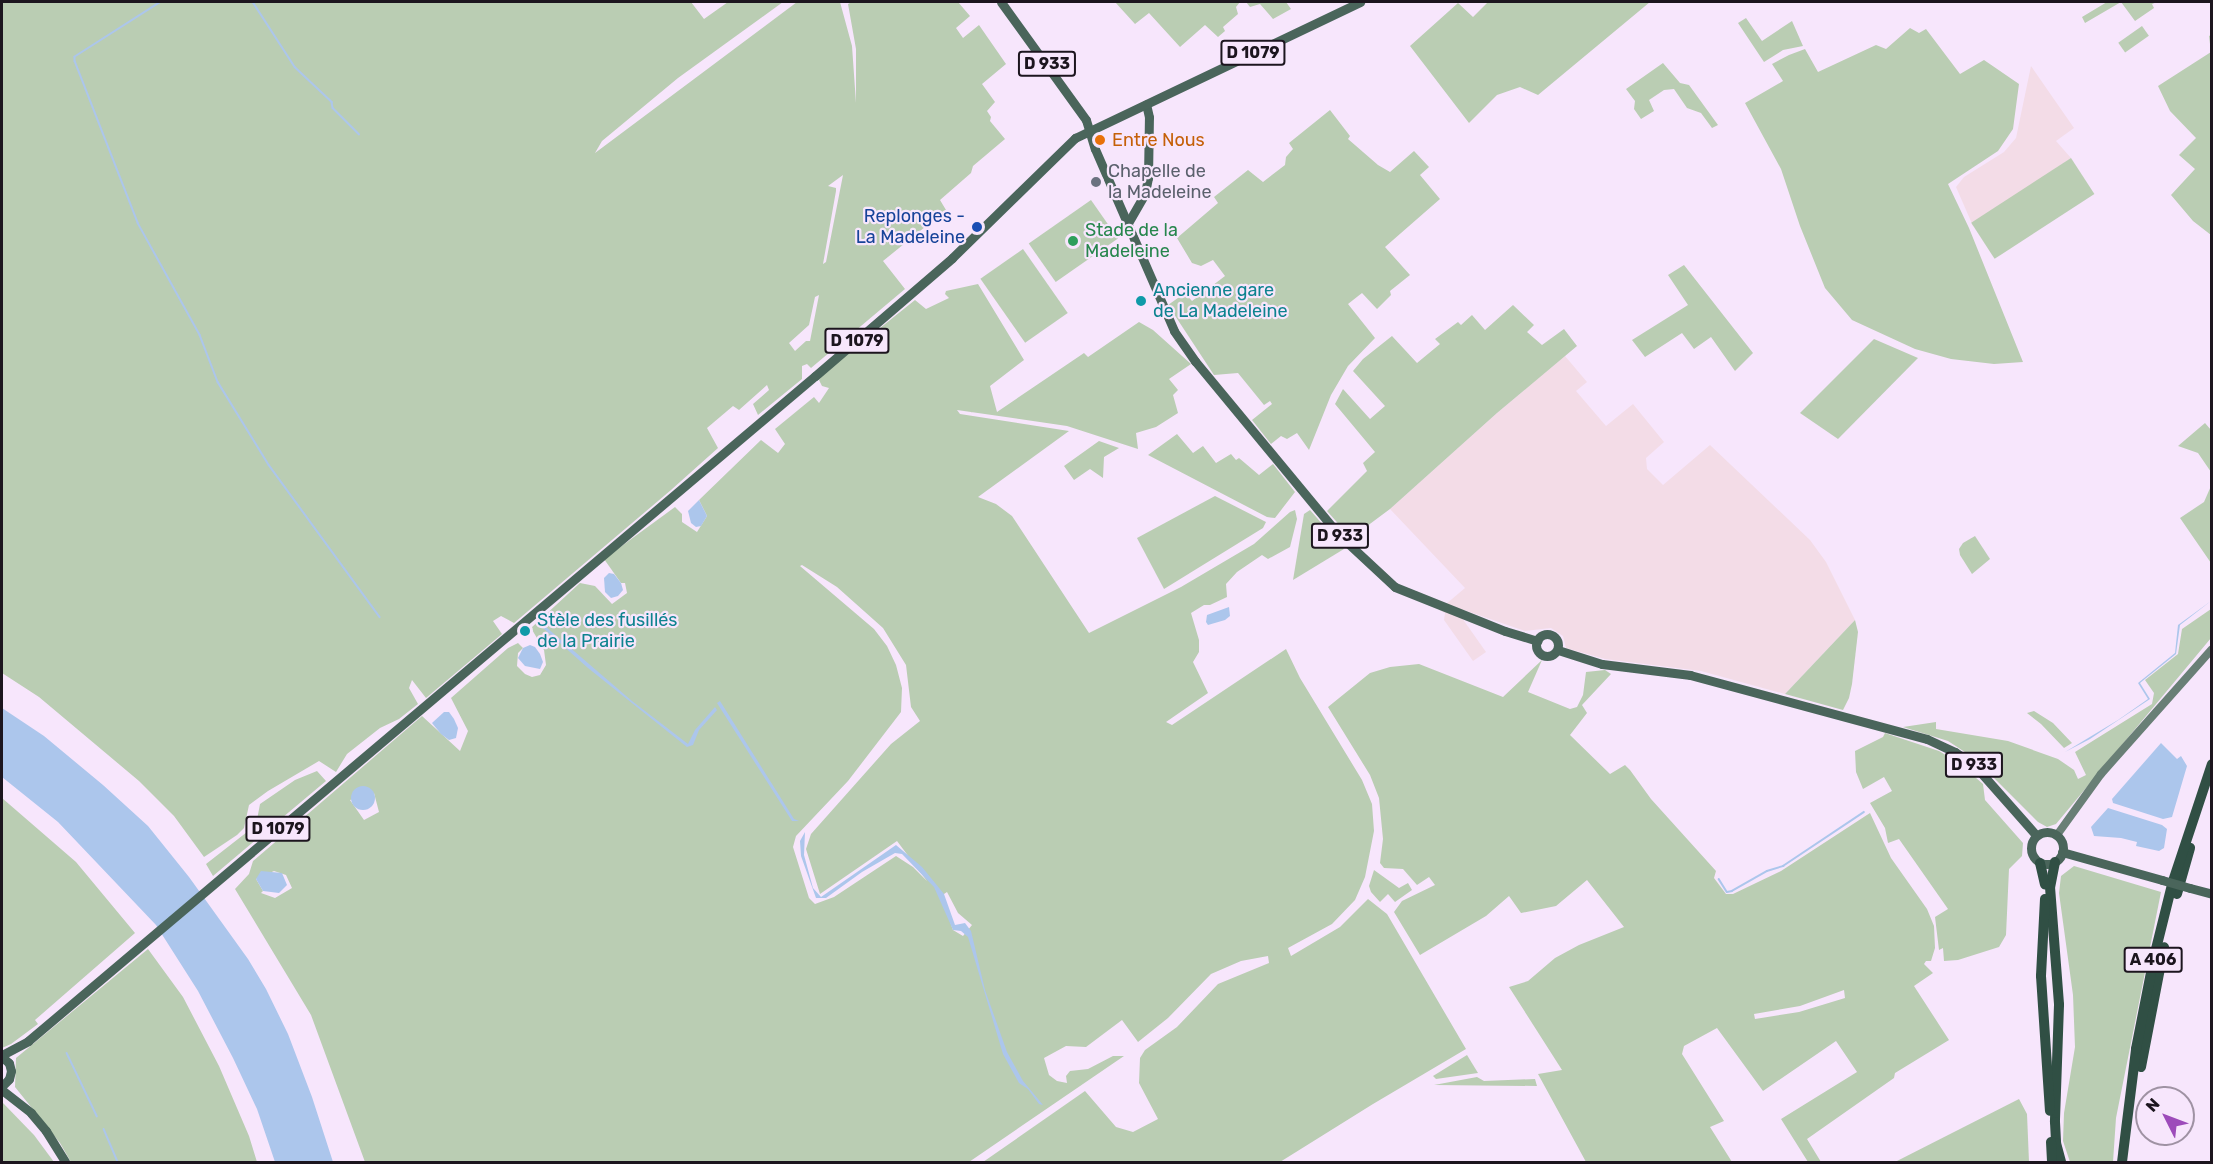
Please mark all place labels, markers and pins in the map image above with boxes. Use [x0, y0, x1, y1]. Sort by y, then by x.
place label: Entre Nous [1112, 129, 1205, 151]
marker: Entre Nous [1093, 133, 1107, 147]
place label: Chapelle de la Madeleine [1108, 161, 1212, 204]
marker: Chapelle de la Madeleine [1089, 175, 1103, 189]
place label: Replonges - La Madeleine [856, 206, 965, 248]
marker: Replonges - La Madeleine [970, 220, 984, 234]
place label: Stade de la Madeleine [1085, 220, 1178, 262]
marker: Stade de la Madeleine [1066, 234, 1080, 248]
place label: Ancienne gare de La Madeleine [1153, 280, 1287, 322]
marker: Ancienne gare de La Madeleine [1134, 294, 1148, 308]
place label: Stèle des fusillés de la Prairie [537, 610, 678, 652]
marker: Stèle des fusillés de la Prairie [518, 624, 532, 638]

